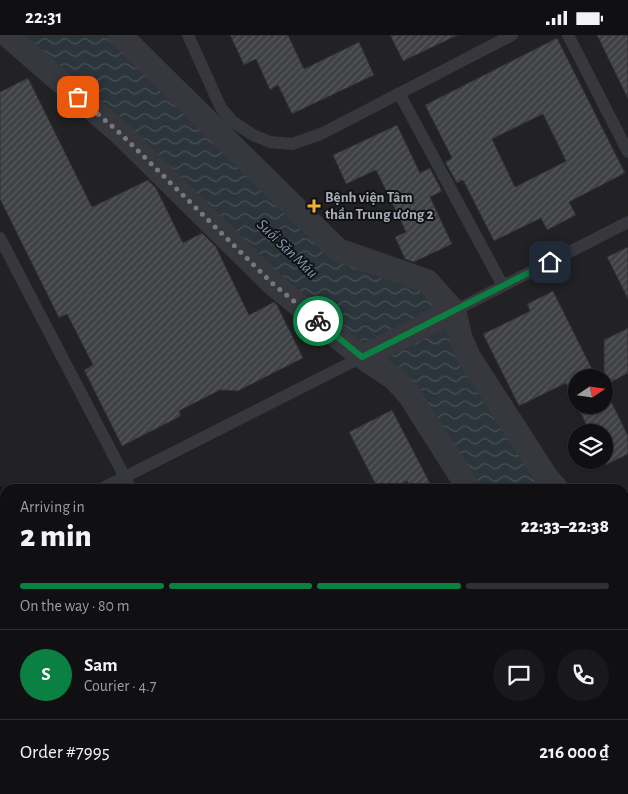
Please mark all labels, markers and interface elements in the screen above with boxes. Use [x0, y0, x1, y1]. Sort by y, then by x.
text: 22:31 [25, 8, 62, 27]
pin [57, 76, 99, 118]
icon: bag [64, 83, 92, 111]
place label: Bệnh viện Tâm thần Trung ương 2 [325, 190, 434, 222]
marker: Bệnh viện Tâm thần Trung ương 2 [307, 199, 321, 213]
water label: Suối Săn Máu [254, 216, 321, 281]
pin [529, 241, 571, 283]
icon: home [536, 248, 564, 276]
courier [293, 296, 343, 346]
icon: bike [304, 307, 332, 335]
north arrow [568, 369, 612, 414]
map controls [568, 369, 613, 469]
button: layers [568, 424, 613, 469]
text: Arriving in [20, 499, 85, 515]
text: 22:33–22:38 [521, 517, 609, 536]
text: 2 min [20, 520, 92, 552]
text: On the way · 80 m [20, 598, 129, 614]
button: chat [493, 649, 545, 701]
button: phone [557, 649, 609, 701]
text: Sam [84, 656, 118, 675]
text: S [41, 665, 51, 684]
text: Courier · 4.7 [84, 678, 156, 694]
text: Order #7995 [20, 743, 110, 762]
text: 216 000 ₫ [539, 743, 609, 762]

